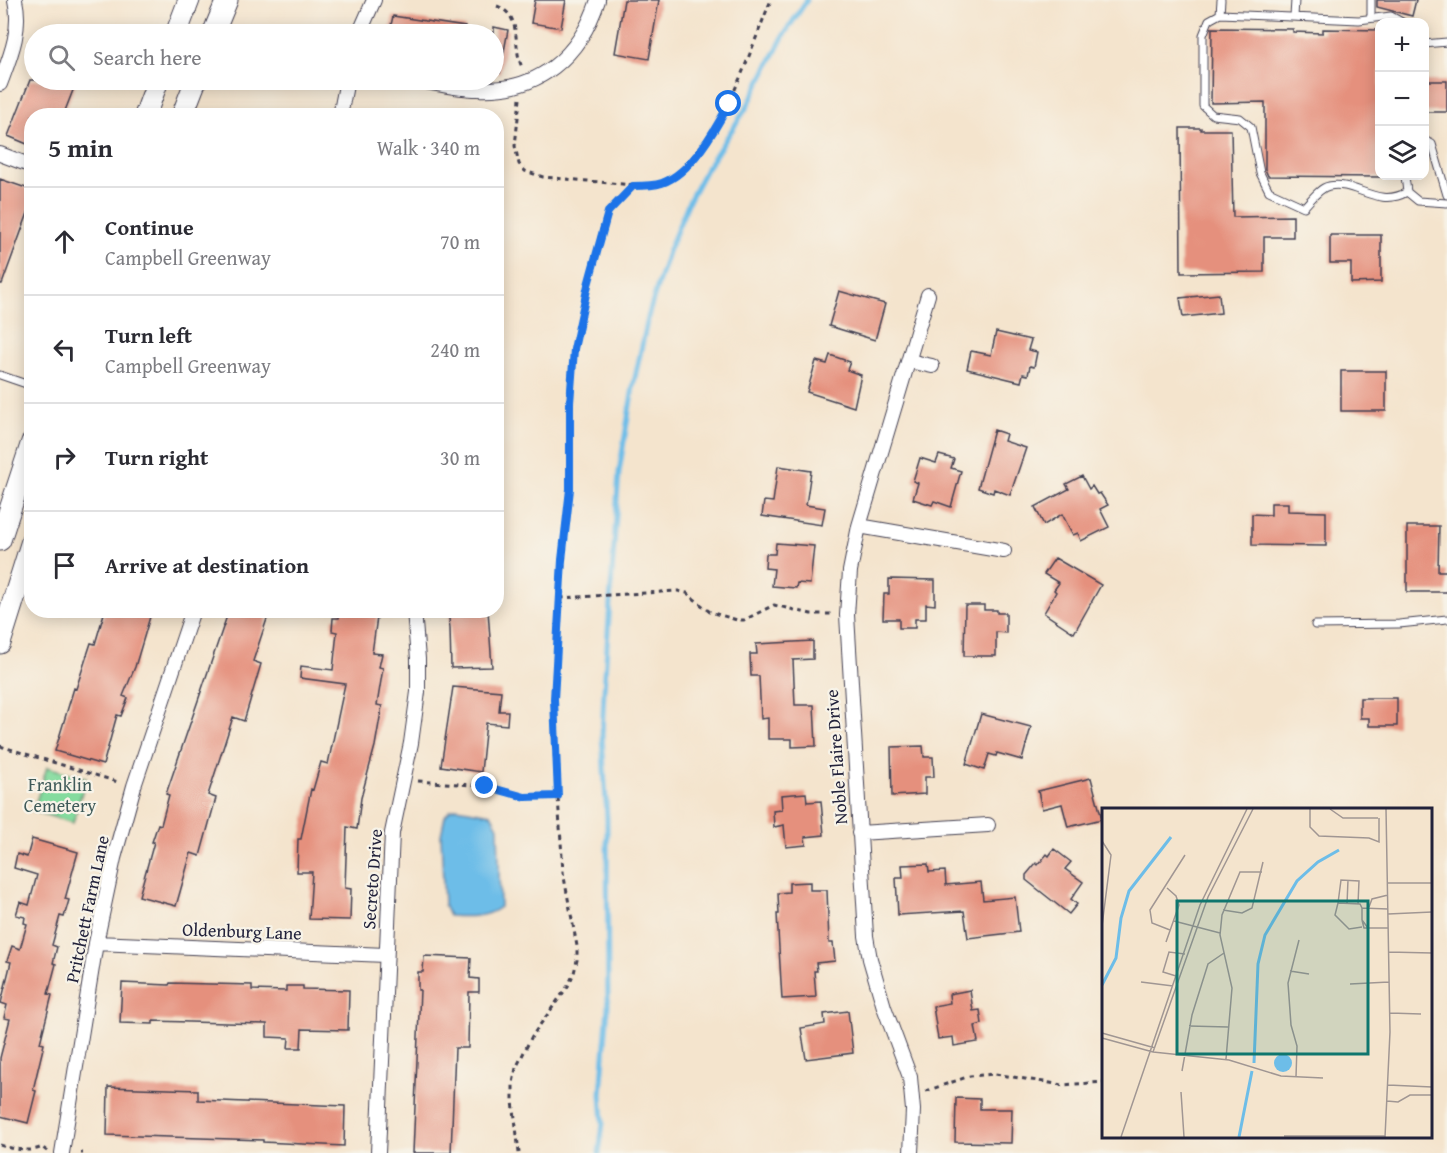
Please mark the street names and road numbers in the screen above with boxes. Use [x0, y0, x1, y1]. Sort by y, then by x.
street label: Noble Flaire Drive [818, 689, 854, 825]
street label: Secreto Drive [355, 828, 389, 930]
street label: Pritchett Farm Lane [58, 833, 116, 985]
street label: Oldenburg Lane [182, 915, 302, 947]

